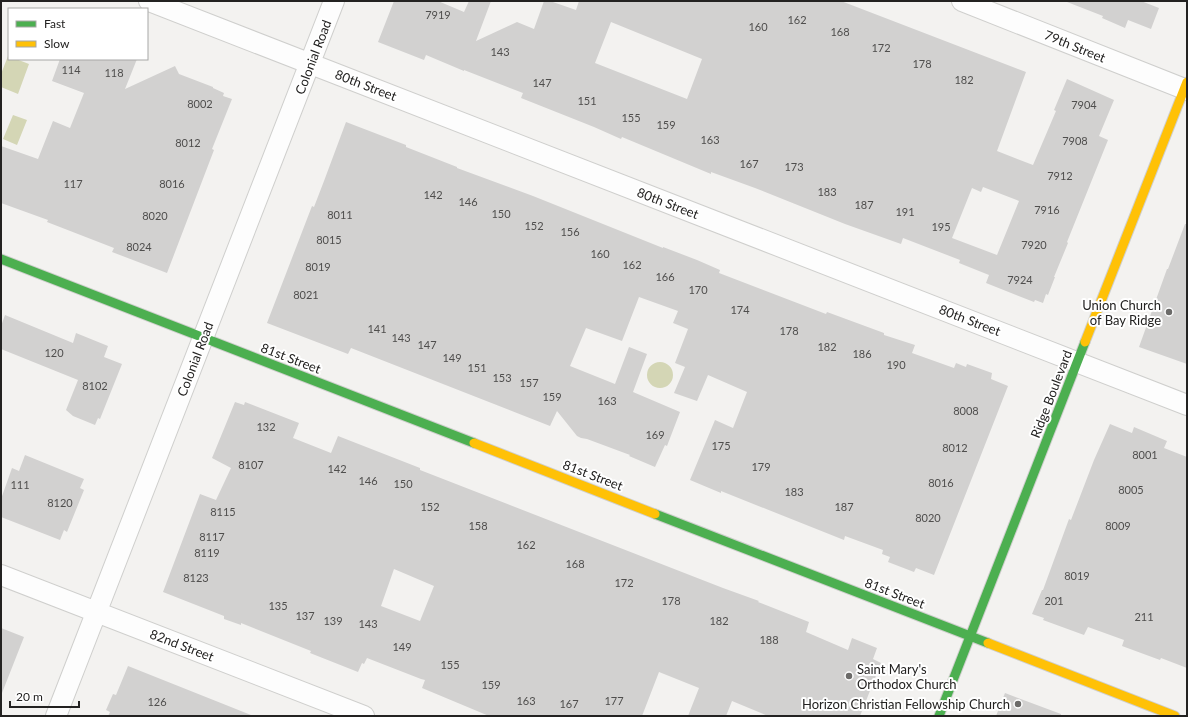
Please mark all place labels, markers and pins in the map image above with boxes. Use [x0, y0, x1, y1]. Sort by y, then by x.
place label: Union Church of Bay Ridge [1082, 297, 1161, 328]
marker: Union Church of Bay Ridge [1164, 307, 1174, 317]
place label: Saint Mary's Orthodox Church [857, 661, 957, 692]
marker: Saint Mary's Orthodox Church [844, 671, 854, 681]
place label: Horizon Christian Fellowship Church [802, 696, 1010, 712]
marker: Horizon Christian Fellowship Church [1013, 699, 1023, 709]

